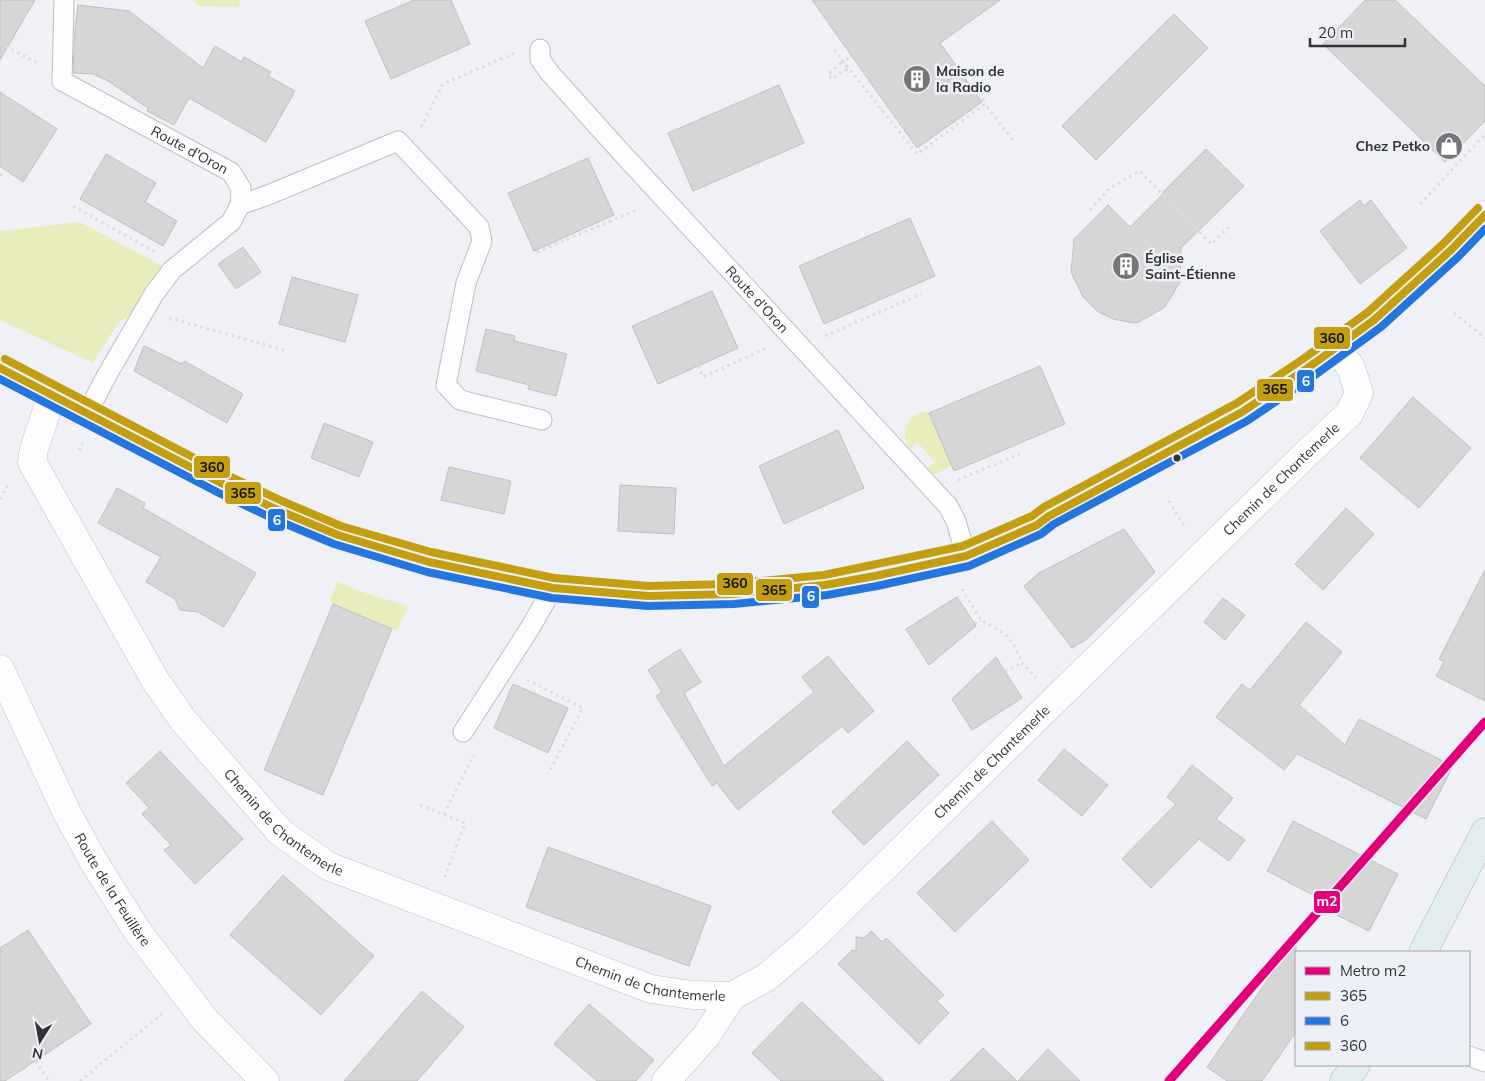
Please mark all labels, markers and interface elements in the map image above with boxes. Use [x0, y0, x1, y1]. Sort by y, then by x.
scale bar [1310, 15, 1405, 47]
text: 20 m [1318, 23, 1353, 42]
place label: Maison de la Radio [936, 62, 1005, 96]
building icon: Maison de la Radio [902, 64, 932, 94]
street label: Route d'Oron [148, 122, 231, 178]
shop icon: Chez Petko [1434, 131, 1464, 161]
place label: Chez Petko [1355, 137, 1430, 155]
place label: Église Saint-Étienne [1145, 249, 1236, 283]
building icon: Église Saint-Étienne [1111, 251, 1141, 281]
street label: Route d'Oron [722, 262, 793, 337]
line badge: 360 [1313, 326, 1351, 350]
text: 360 [1319, 329, 1345, 347]
line badge: 6 [1296, 369, 1315, 393]
text: 6 [1302, 372, 1310, 390]
line badge: 365 [1256, 378, 1294, 402]
text: 365 [1262, 380, 1288, 398]
street label: Chemin de Chantemerle [1219, 418, 1343, 540]
unlabelled marker [1172, 453, 1182, 463]
line badge: 360 [193, 455, 231, 479]
text: 360 [199, 458, 225, 476]
line badge: 365 [224, 481, 262, 505]
text: 365 [230, 484, 256, 502]
line badge: 6 [267, 508, 286, 532]
text: 6 [273, 511, 281, 529]
line badge: 360 [716, 572, 754, 596]
text: 360 [722, 574, 748, 592]
line badge: 365 [755, 578, 793, 602]
text: 365 [761, 581, 787, 599]
line badge: 6 [801, 585, 820, 609]
text: 6 [807, 587, 815, 605]
street label: Chemin de Chantemerle [930, 701, 1053, 823]
street label: Chemin de Chantemerle [220, 765, 346, 880]
street label: Route de la Feuillère [71, 830, 155, 950]
line badge: m2 [1313, 890, 1341, 914]
text: m2 [1317, 892, 1338, 910]
legend [1295, 951, 1470, 1066]
street label: Chemin de Chantemerle [573, 952, 726, 1005]
text: Metro m2 [1340, 961, 1406, 980]
text: 365 [1340, 986, 1367, 1005]
text: 6 [1340, 1011, 1349, 1030]
north arrow [15, 1016, 65, 1066]
text: 360 [1340, 1036, 1367, 1055]
text: N [31, 1044, 44, 1064]

